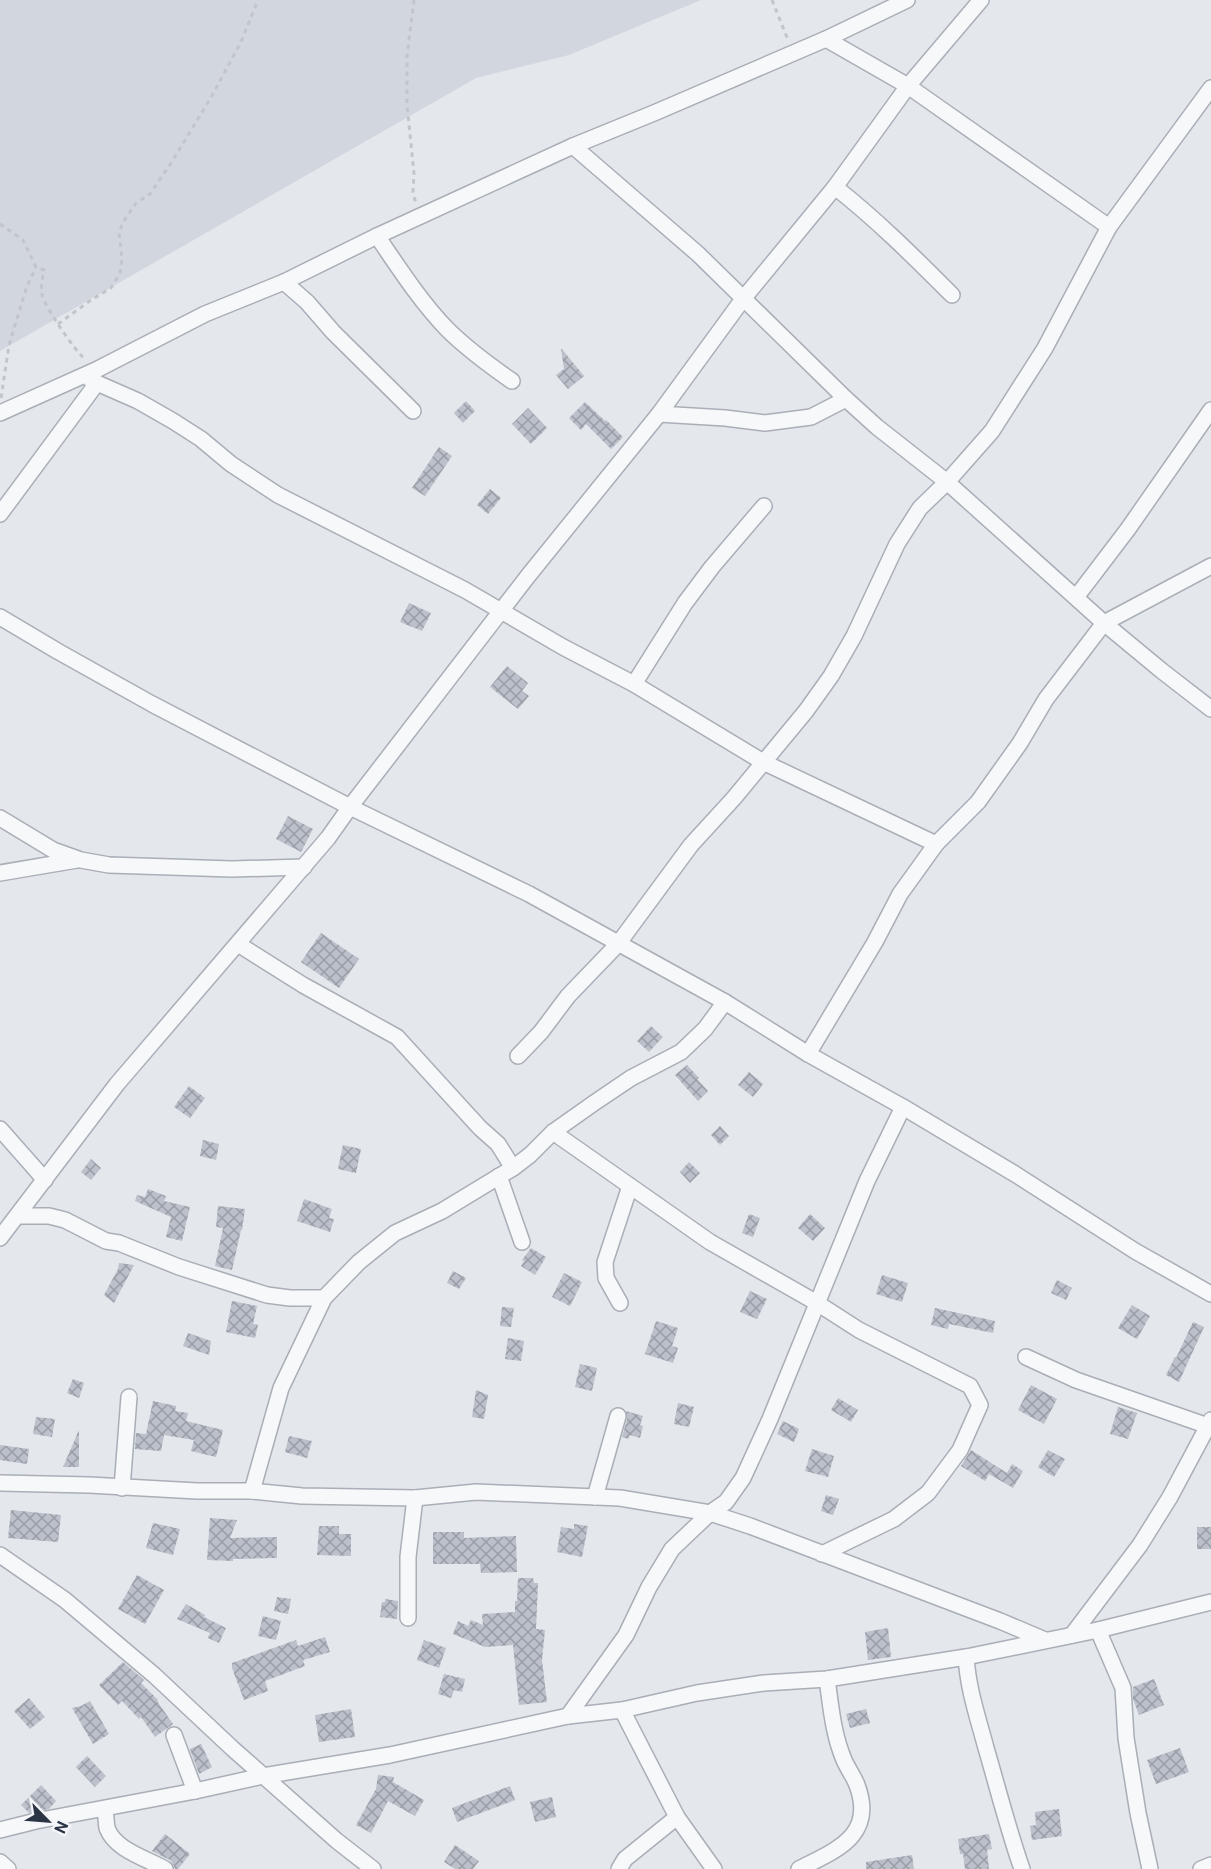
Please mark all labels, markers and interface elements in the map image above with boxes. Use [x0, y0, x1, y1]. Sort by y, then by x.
north arrow [18, 1791, 78, 1851]
text: N [50, 1818, 72, 1836]

